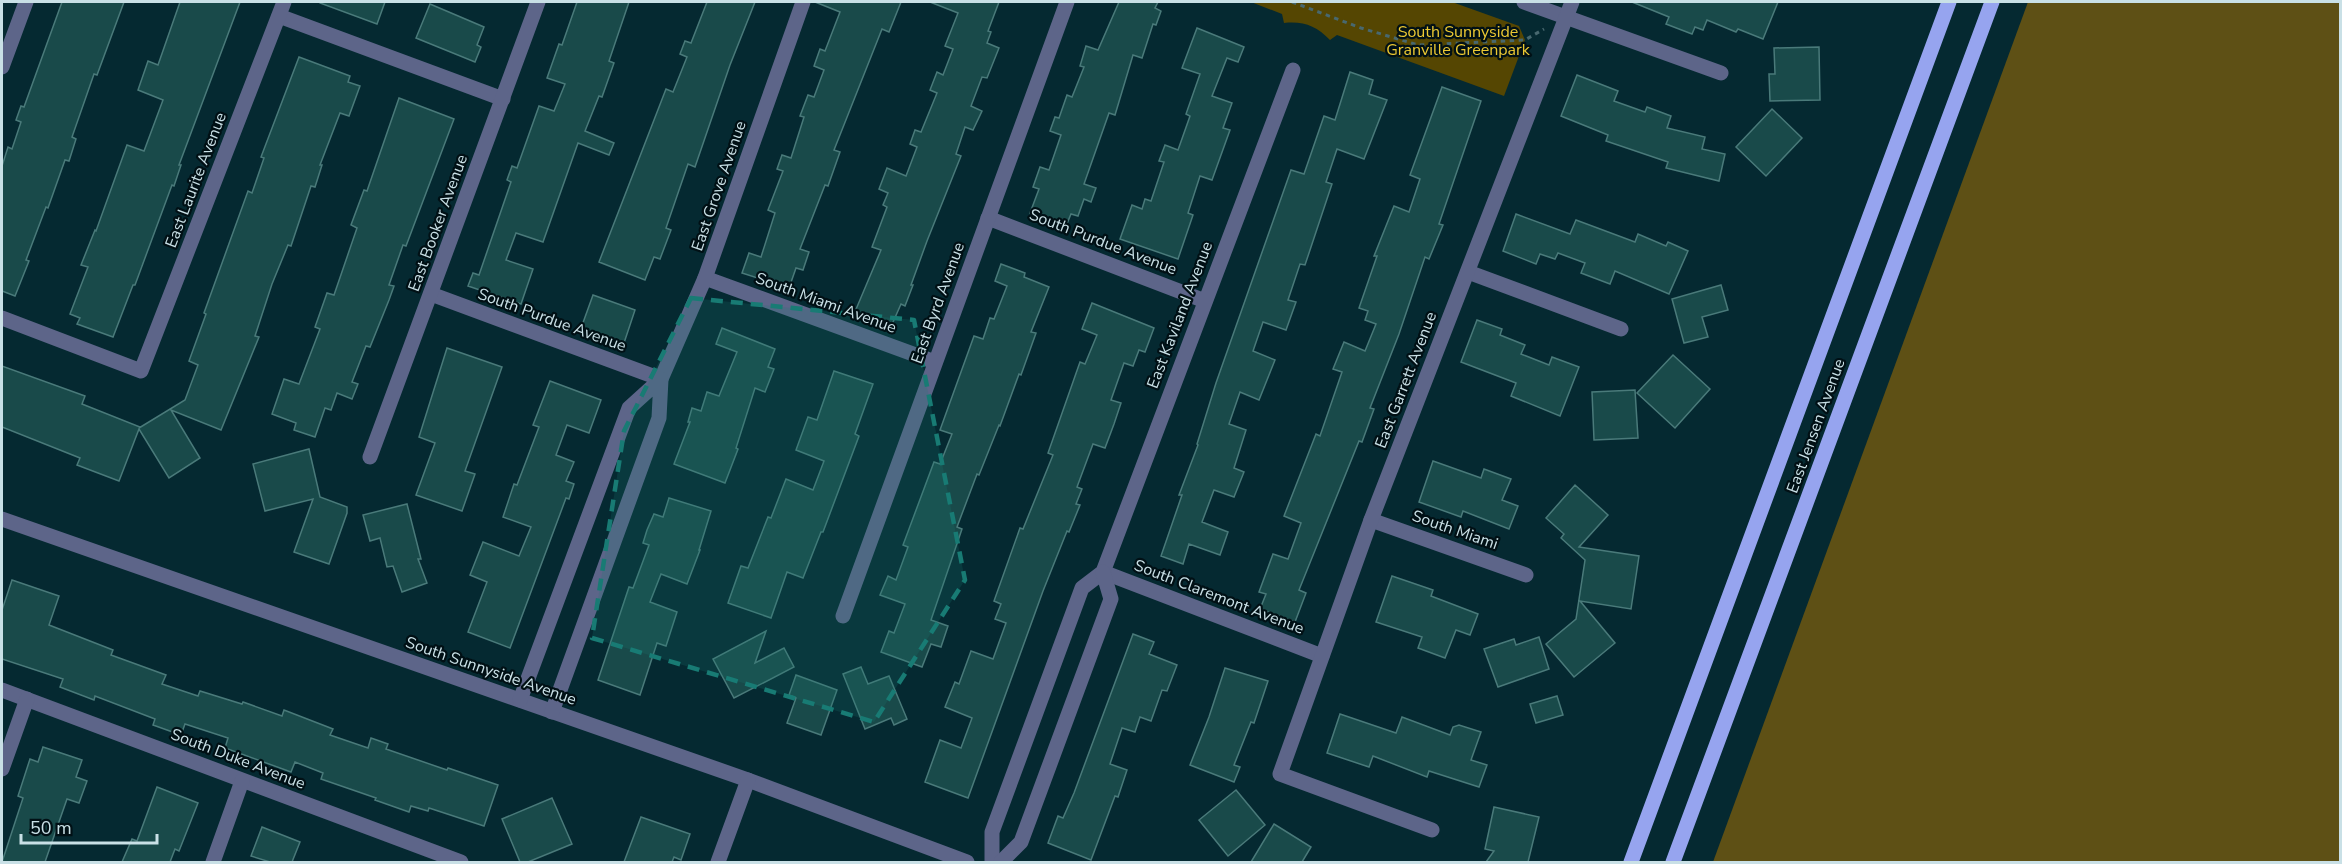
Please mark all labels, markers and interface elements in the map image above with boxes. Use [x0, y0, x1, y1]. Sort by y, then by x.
park label: South Sunnyside Granville Greenpark [1386, 21, 1531, 61]
street label: East Laurite Avenue [160, 109, 232, 251]
street label: East Grove Avenue [686, 118, 752, 254]
street label: East Booker Avenue [403, 151, 473, 295]
street label: South Purdue Avenue [1026, 204, 1180, 280]
street label: East Kaviland Avenue [1142, 238, 1218, 392]
street label: East Byrd Avenue [906, 239, 970, 367]
street label: South Miami Avenue [753, 267, 899, 339]
street label: South Purdue Avenue [475, 283, 629, 357]
street label: East Garrett Avenue [1370, 309, 1442, 451]
street label: East Jensen Avenue [1781, 356, 1851, 496]
street label: South Miami [1409, 505, 1501, 555]
street label: South Claremont Avenue [1131, 554, 1307, 640]
street label: South Sunnyside Avenue [403, 631, 579, 711]
street label: South Duke Avenue [168, 723, 308, 795]
scale bar [21, 807, 158, 845]
text: 50 m [30, 816, 72, 840]

